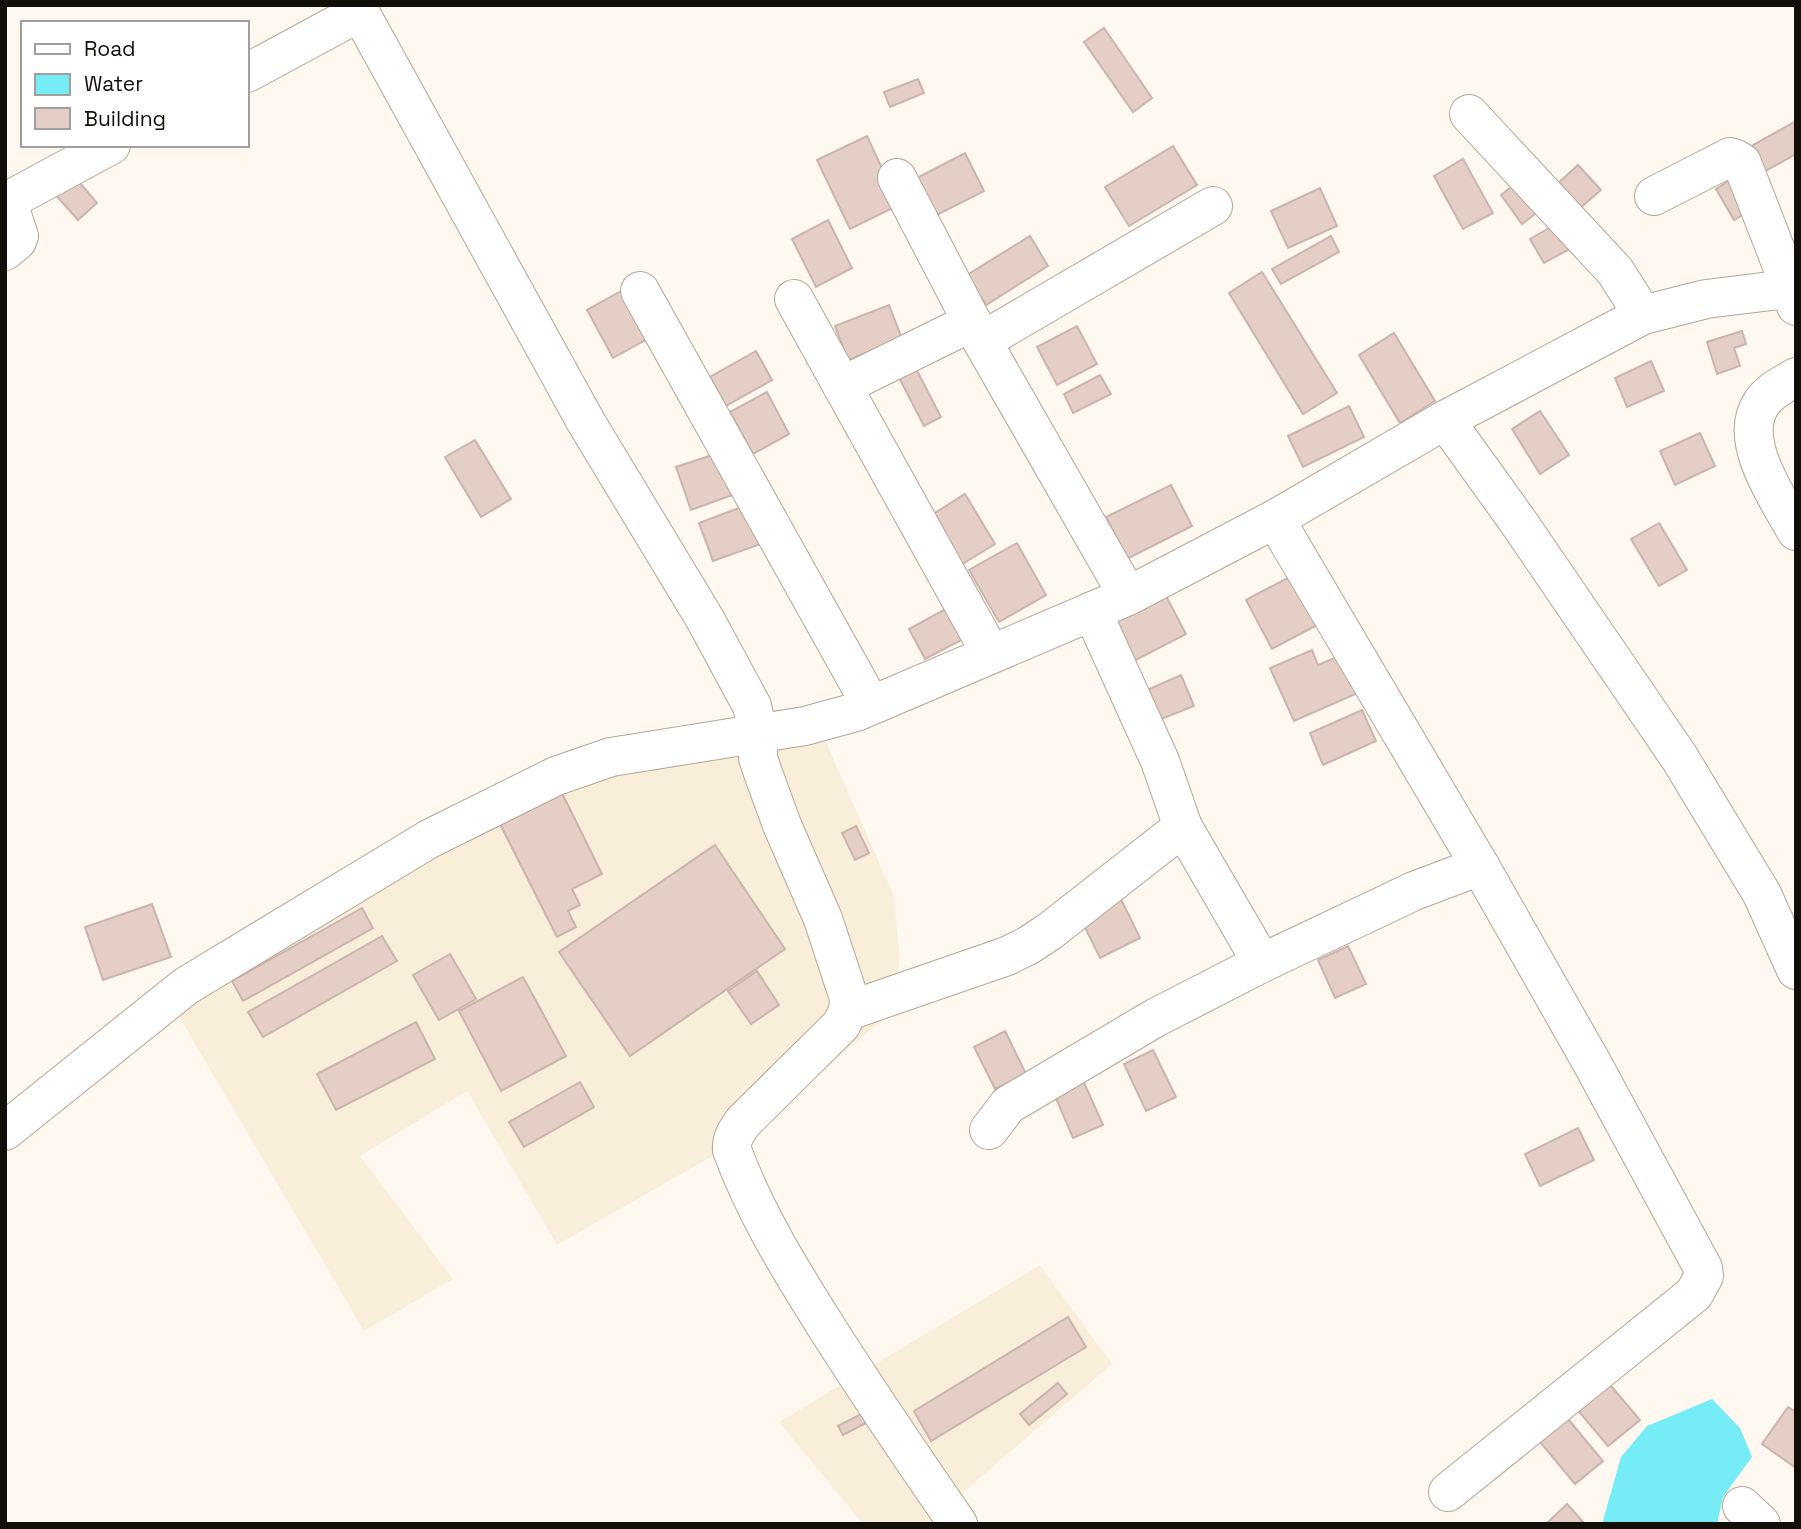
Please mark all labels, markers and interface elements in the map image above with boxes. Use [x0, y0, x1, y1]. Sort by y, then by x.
legend [21, 21, 248, 147]
text: Road [84, 35, 136, 62]
text: Water [84, 70, 143, 97]
text: Building [84, 105, 166, 132]

